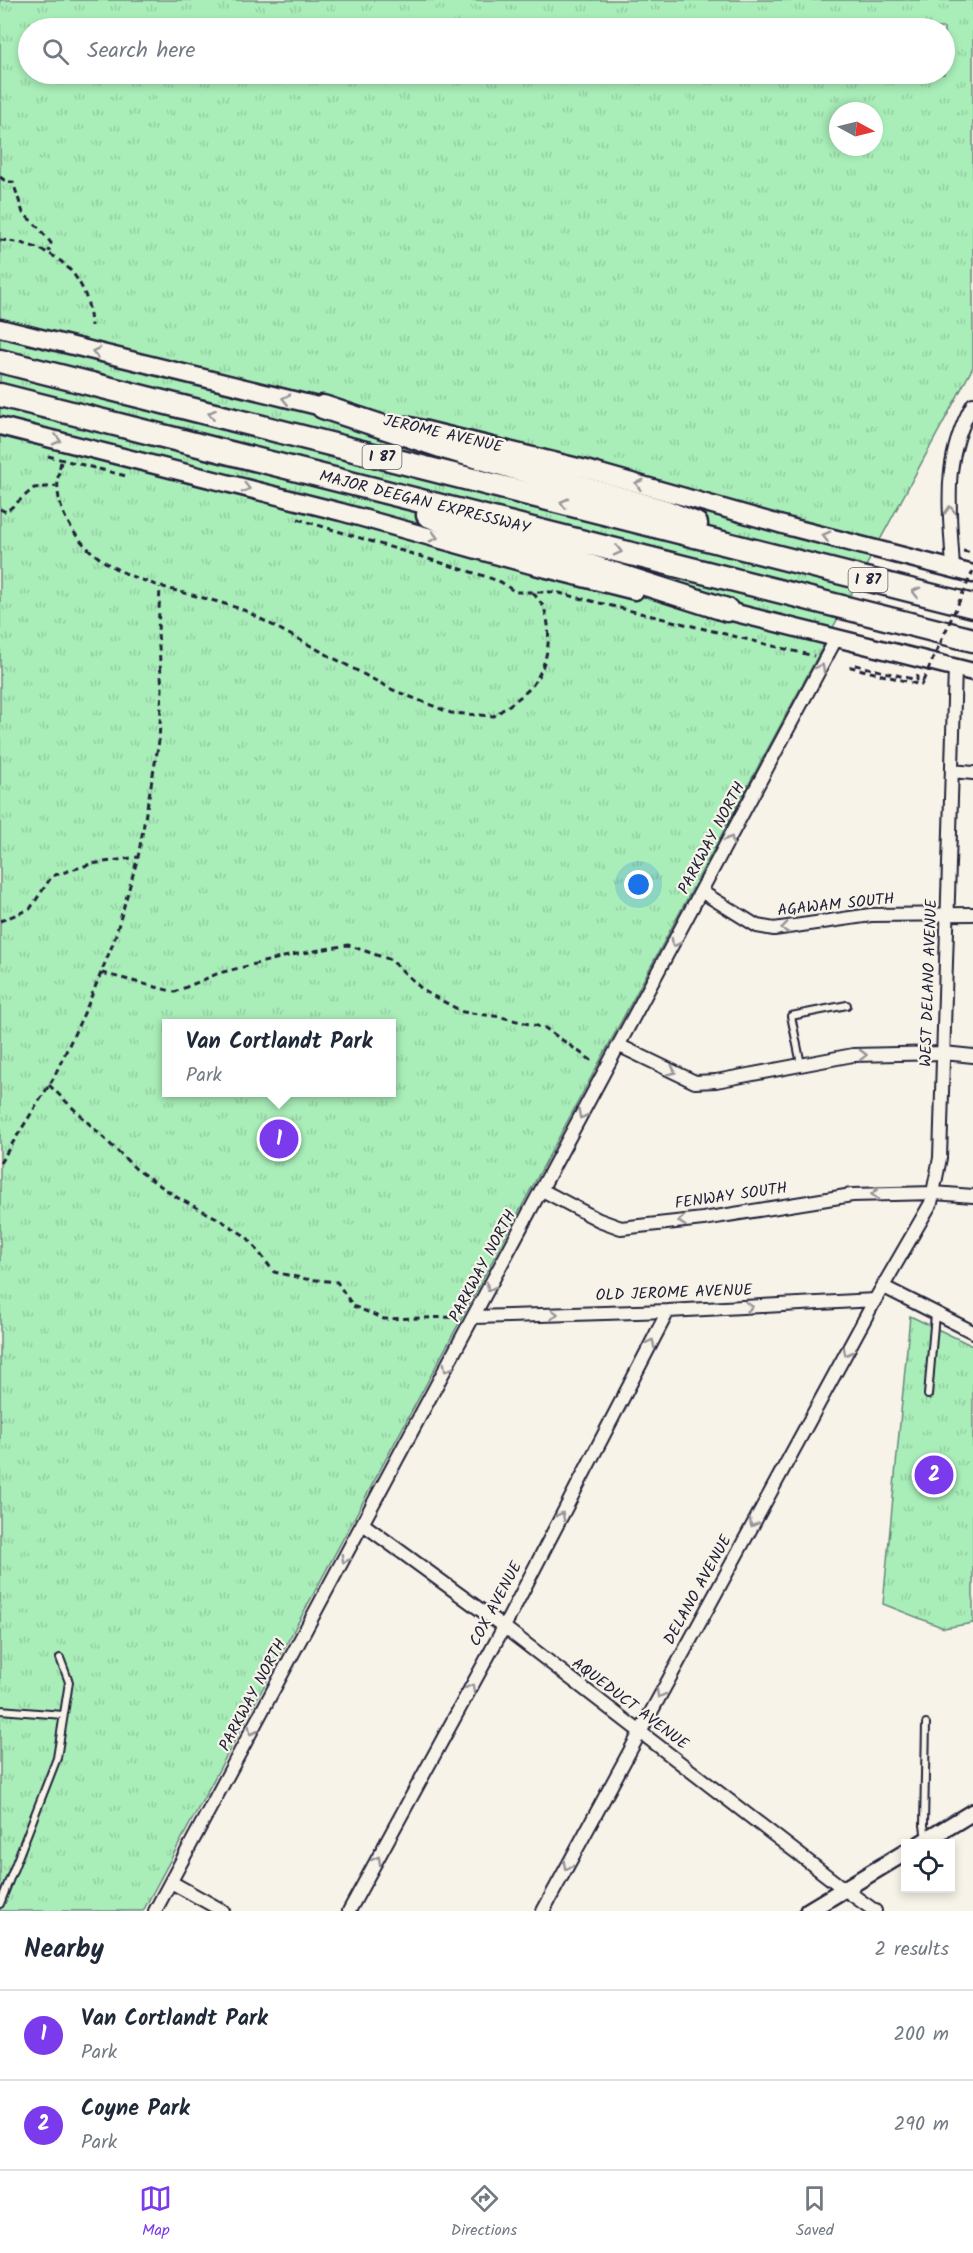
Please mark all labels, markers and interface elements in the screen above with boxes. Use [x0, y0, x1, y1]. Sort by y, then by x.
search box [18, 18, 955, 84]
text: Search here [87, 34, 195, 69]
icon: search [39, 35, 72, 68]
north arrow [829, 102, 883, 156]
one-way arrow [92, 347, 102, 360]
one-way arrow [281, 393, 291, 406]
street label: JEROME AVENUE [381, 408, 506, 460]
one-way arrow [207, 409, 217, 422]
one-way arrow [52, 432, 62, 445]
road number: I 87 [362, 445, 401, 469]
street label: MAJOR DEEGAN EXPRESSWAY [317, 463, 534, 541]
one-way arrow [634, 479, 644, 491]
one-way arrow [241, 480, 251, 493]
one-way arrow [559, 497, 569, 510]
one-way arrow [944, 506, 957, 515]
one-way arrow [429, 530, 439, 543]
one-way arrow [822, 531, 832, 544]
one-way arrow [613, 543, 623, 556]
road number: I 87 [848, 568, 888, 592]
one-way arrow [911, 586, 921, 599]
one-way arrow [814, 663, 825, 674]
street label: PARKWAY NORTH [672, 777, 752, 899]
one-way arrow [723, 836, 734, 846]
your location [624, 870, 653, 899]
street label: AGAWAM SOUTH [776, 886, 896, 924]
street label: WEST DELANO AVENUE [914, 898, 944, 1067]
one-way arrow [780, 921, 789, 934]
one-way arrow [671, 937, 682, 947]
popup [162, 1019, 396, 1097]
text: Van Cortlandt Park [186, 1025, 372, 1060]
one-way arrow [858, 1048, 867, 1061]
text: Park [186, 1060, 222, 1092]
one-way arrow [666, 1064, 677, 1076]
one-way arrow [578, 1109, 589, 1119]
pin: 1 [260, 1116, 298, 1162]
street label: FENWAY SOUTH [673, 1176, 789, 1216]
one-way arrow [871, 1188, 880, 1200]
street label: PARKWAY NORTH [443, 1205, 523, 1327]
one-way arrow [678, 1214, 687, 1227]
street label: OLD JEROME AVENUE [595, 1278, 754, 1308]
one-way arrow [486, 1281, 497, 1291]
one-way arrow [744, 1300, 753, 1313]
one-way arrow [549, 1308, 558, 1321]
one-way arrow [644, 1338, 655, 1349]
one-way arrow [843, 1345, 854, 1356]
one-way arrow [443, 1362, 454, 1373]
pin: 2 [914, 1452, 954, 1498]
one-way arrow [554, 1511, 566, 1522]
one-way arrow [749, 1517, 760, 1527]
street label: DELANO AVENUE [657, 1530, 739, 1650]
one-way arrow [341, 1553, 352, 1563]
street label: COX AVENUE [463, 1556, 529, 1651]
street label: PARKWAY NORTH [213, 1634, 293, 1756]
street label: AQUEDUCT AVENUE [566, 1652, 694, 1757]
one-way arrow [464, 1684, 475, 1695]
one-way arrow [656, 1688, 667, 1698]
one-way arrow [248, 1724, 259, 1735]
map controls [901, 1839, 955, 1893]
button: locate [901, 1839, 955, 1893]
one-way arrow [370, 1855, 381, 1866]
one-way arrow [563, 1859, 575, 1870]
text: Nearby [24, 1929, 104, 1971]
text: 2 results [874, 1934, 949, 1966]
text: Van Cortlandt Park [81, 2002, 268, 2037]
text: 1 [40, 2019, 47, 2051]
text: 200 m [893, 2019, 949, 2051]
text: Park [81, 2037, 117, 2069]
text: Coyne Park [81, 2092, 190, 2127]
text: 2 [38, 2109, 49, 2141]
text: 290 m [894, 2109, 949, 2141]
text: Park [81, 2127, 117, 2159]
tab: Map [139, 2182, 172, 2243]
tab: Directions [451, 2182, 517, 2243]
tab: Saved [796, 2182, 834, 2243]

